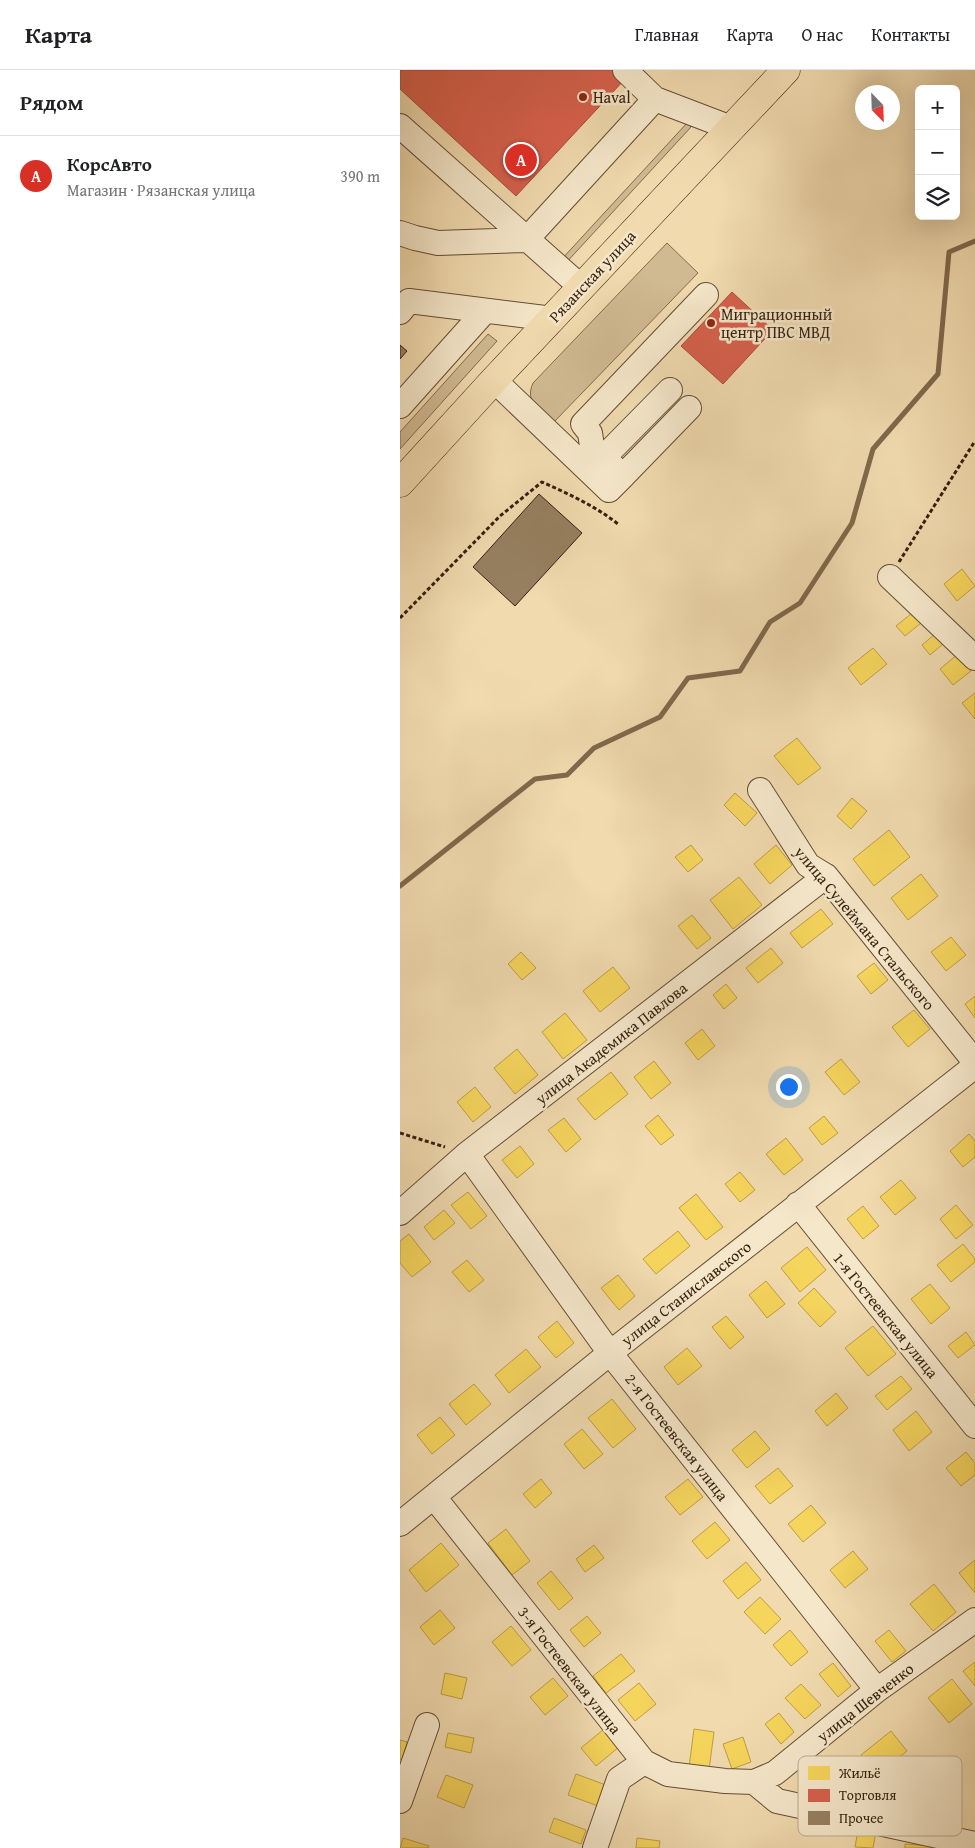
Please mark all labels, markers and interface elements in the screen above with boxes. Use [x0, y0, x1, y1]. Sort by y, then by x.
text: Карта [25, 17, 92, 52]
text: Главная [635, 21, 699, 48]
text: Карта [727, 21, 773, 48]
text: О нас [801, 21, 843, 48]
text: Контакты [871, 21, 950, 48]
place label: Haval [593, 85, 631, 109]
north arrow [855, 85, 900, 130]
map controls [915, 85, 960, 220]
button: + [915, 85, 960, 130]
text: Рядом [20, 87, 83, 118]
marker: Haval [577, 91, 589, 103]
button: − [915, 130, 960, 175]
pin: A [505, 141, 537, 179]
text: КорсАвто [67, 150, 152, 178]
text: A [31, 164, 41, 188]
text: 390 m [340, 164, 380, 188]
button: layers [915, 175, 960, 220]
text: Магазин · Рязанская улица [67, 178, 255, 202]
street label: Рязанская улица [543, 224, 641, 327]
place label: Миграционный центр ПВС МВД [721, 302, 833, 344]
marker: Миграционный центр ПВС МВД [705, 317, 717, 329]
street label: улица Сулеймана Стальского [788, 840, 941, 1015]
street label: улица Академика Павлова [529, 976, 692, 1111]
your location [776, 1074, 802, 1100]
street label: улица Станиславского [615, 1234, 756, 1352]
street label: 1-я Гостеевская улица [827, 1247, 945, 1384]
street label: 2-я Гостеевская улица [619, 1368, 735, 1506]
street label: 3-я Гостеевская улица [512, 1601, 628, 1739]
street label: улица Шевченко [811, 1656, 919, 1748]
legend [798, 1756, 962, 1836]
text: Жильё [838, 1763, 881, 1783]
text: Торговля [839, 1785, 896, 1805]
text: Прочее [839, 1808, 884, 1828]

